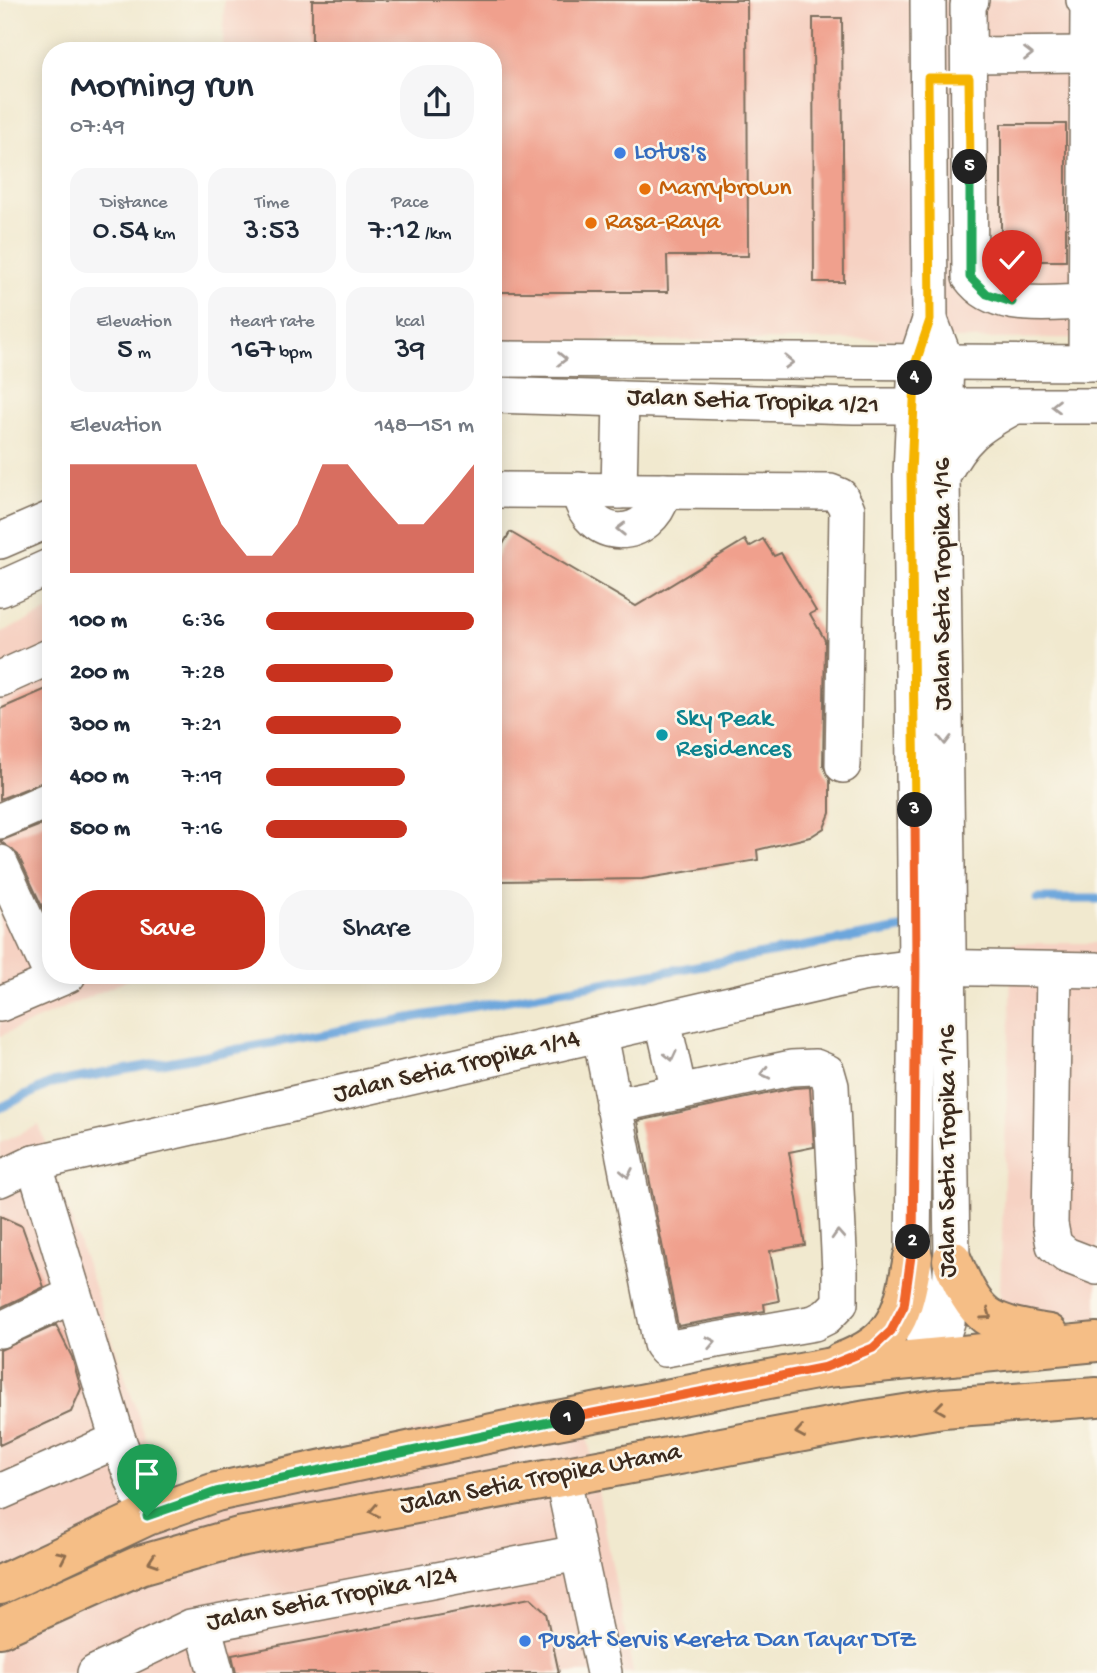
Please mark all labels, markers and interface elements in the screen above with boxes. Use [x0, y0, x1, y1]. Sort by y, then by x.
one-way arrow [1023, 47, 1034, 62]
button: share [400, 65, 474, 139]
text: Morning run [70, 66, 254, 110]
text: 07:49 [70, 114, 125, 141]
place label: Lotus's [634, 138, 707, 169]
marker: Lotus's [612, 145, 628, 161]
pin: 5 [953, 150, 988, 184]
text: 5 [965, 155, 975, 178]
place label: Marrybrown [659, 174, 792, 205]
marker: Marrybrown [637, 181, 653, 197]
text: Distance [100, 192, 168, 215]
text: Time [255, 192, 289, 215]
text: Pace [391, 192, 429, 215]
place label: Rasa-Raya [605, 208, 722, 239]
text: 0.54 [93, 215, 149, 250]
text: 3:53 [244, 215, 300, 250]
text: 7:12 [369, 215, 420, 250]
marker: Rasa-Raya [583, 215, 599, 231]
text: km [149, 223, 175, 246]
text: /km [420, 223, 451, 246]
pin [982, 230, 1042, 302]
icon: check [993, 241, 1031, 279]
text: Elevation [96, 311, 172, 334]
text: Heart rate [229, 311, 315, 334]
text: kcal [395, 311, 425, 334]
text: 5 [117, 334, 133, 369]
text: 167 [232, 334, 275, 369]
text: 39 [395, 334, 425, 369]
text: m [133, 342, 151, 365]
text: bpm [275, 342, 312, 365]
one-way arrow [557, 351, 567, 367]
one-way arrow [784, 354, 795, 370]
pin: 4 [898, 360, 932, 396]
text: 4 [910, 366, 919, 389]
street label: Jalan Setia Tropika 1/21 [626, 383, 880, 423]
one-way arrow [1050, 398, 1061, 414]
text: Elevation [70, 413, 161, 440]
text: 148–151 m [375, 413, 474, 440]
street label: Jalan Setia Tropika 1/16 [929, 457, 960, 710]
one-way arrow [615, 521, 626, 536]
text: 100 m [70, 608, 127, 635]
text: 6:36 [182, 608, 224, 635]
text: 200 m [70, 660, 129, 687]
text: 7:28 [182, 660, 225, 687]
place label: Sky Peak Residences [676, 705, 793, 766]
text: 300 m [70, 712, 130, 739]
text: 7:21 [182, 712, 222, 739]
marker: Sky Peak Residences [654, 727, 670, 743]
one-way arrow [937, 735, 953, 746]
text: 400 m [70, 764, 129, 791]
text: 7:19 [182, 764, 222, 791]
pin: 3 [898, 792, 932, 828]
text: 3 [910, 798, 919, 821]
text: 500 m [70, 816, 130, 843]
text: 7:16 [182, 816, 222, 843]
button: Save [70, 890, 265, 970]
button: Share [279, 890, 474, 970]
street label: Jalan Setia Tropika 1/16 [934, 1024, 965, 1277]
street label: Jalan Setia Tropika 1/14 [331, 1025, 583, 1111]
one-way arrow [663, 1050, 678, 1062]
one-way arrow [759, 1065, 771, 1080]
one-way arrow [618, 1167, 633, 1179]
pin: 2 [895, 1224, 930, 1260]
one-way arrow [830, 1229, 845, 1240]
text: 2 [908, 1230, 917, 1253]
one-way arrow [979, 1307, 992, 1320]
one-way arrow [705, 1336, 717, 1351]
pin: 1 [550, 1400, 586, 1436]
one-way arrow [934, 1401, 946, 1416]
text: 1 [564, 1406, 571, 1429]
one-way arrow [794, 1424, 806, 1439]
street label: Jalan Setia Tropika Utama [398, 1437, 686, 1522]
pin [117, 1444, 177, 1516]
icon: arrive [128, 1455, 166, 1493]
one-way arrow [368, 1503, 380, 1518]
one-way arrow [55, 1550, 67, 1564]
one-way arrow [147, 1553, 159, 1567]
street label: Jalan Setia Tropika 1/24 [204, 1561, 460, 1639]
place label: Pusat Servis Kereta Dan Tayar DTZ [538, 1626, 917, 1657]
marker: Pusat Servis Kereta Dan Tayar DTZ [517, 1633, 533, 1649]

